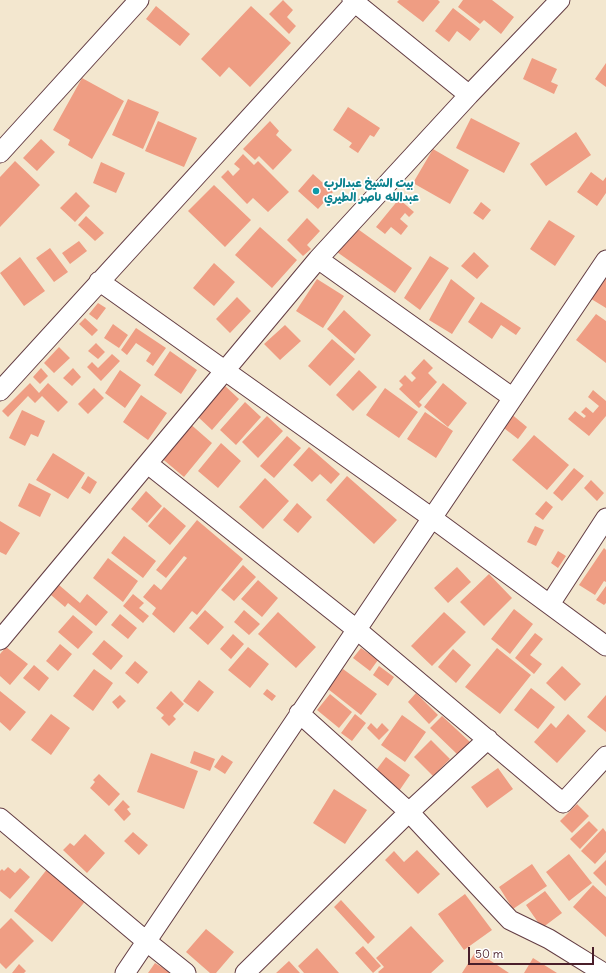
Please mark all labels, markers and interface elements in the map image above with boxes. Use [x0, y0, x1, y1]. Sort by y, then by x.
place label: بيت الشيخ عبدالرب عبدالله ناصر الطيري [324, 177, 419, 205]
marker: بيت الشيخ عبدالرب عبدالله ناصر الطيري [311, 186, 321, 196]
scale bar [470, 939, 596, 965]
text: 50 m [475, 946, 503, 961]

